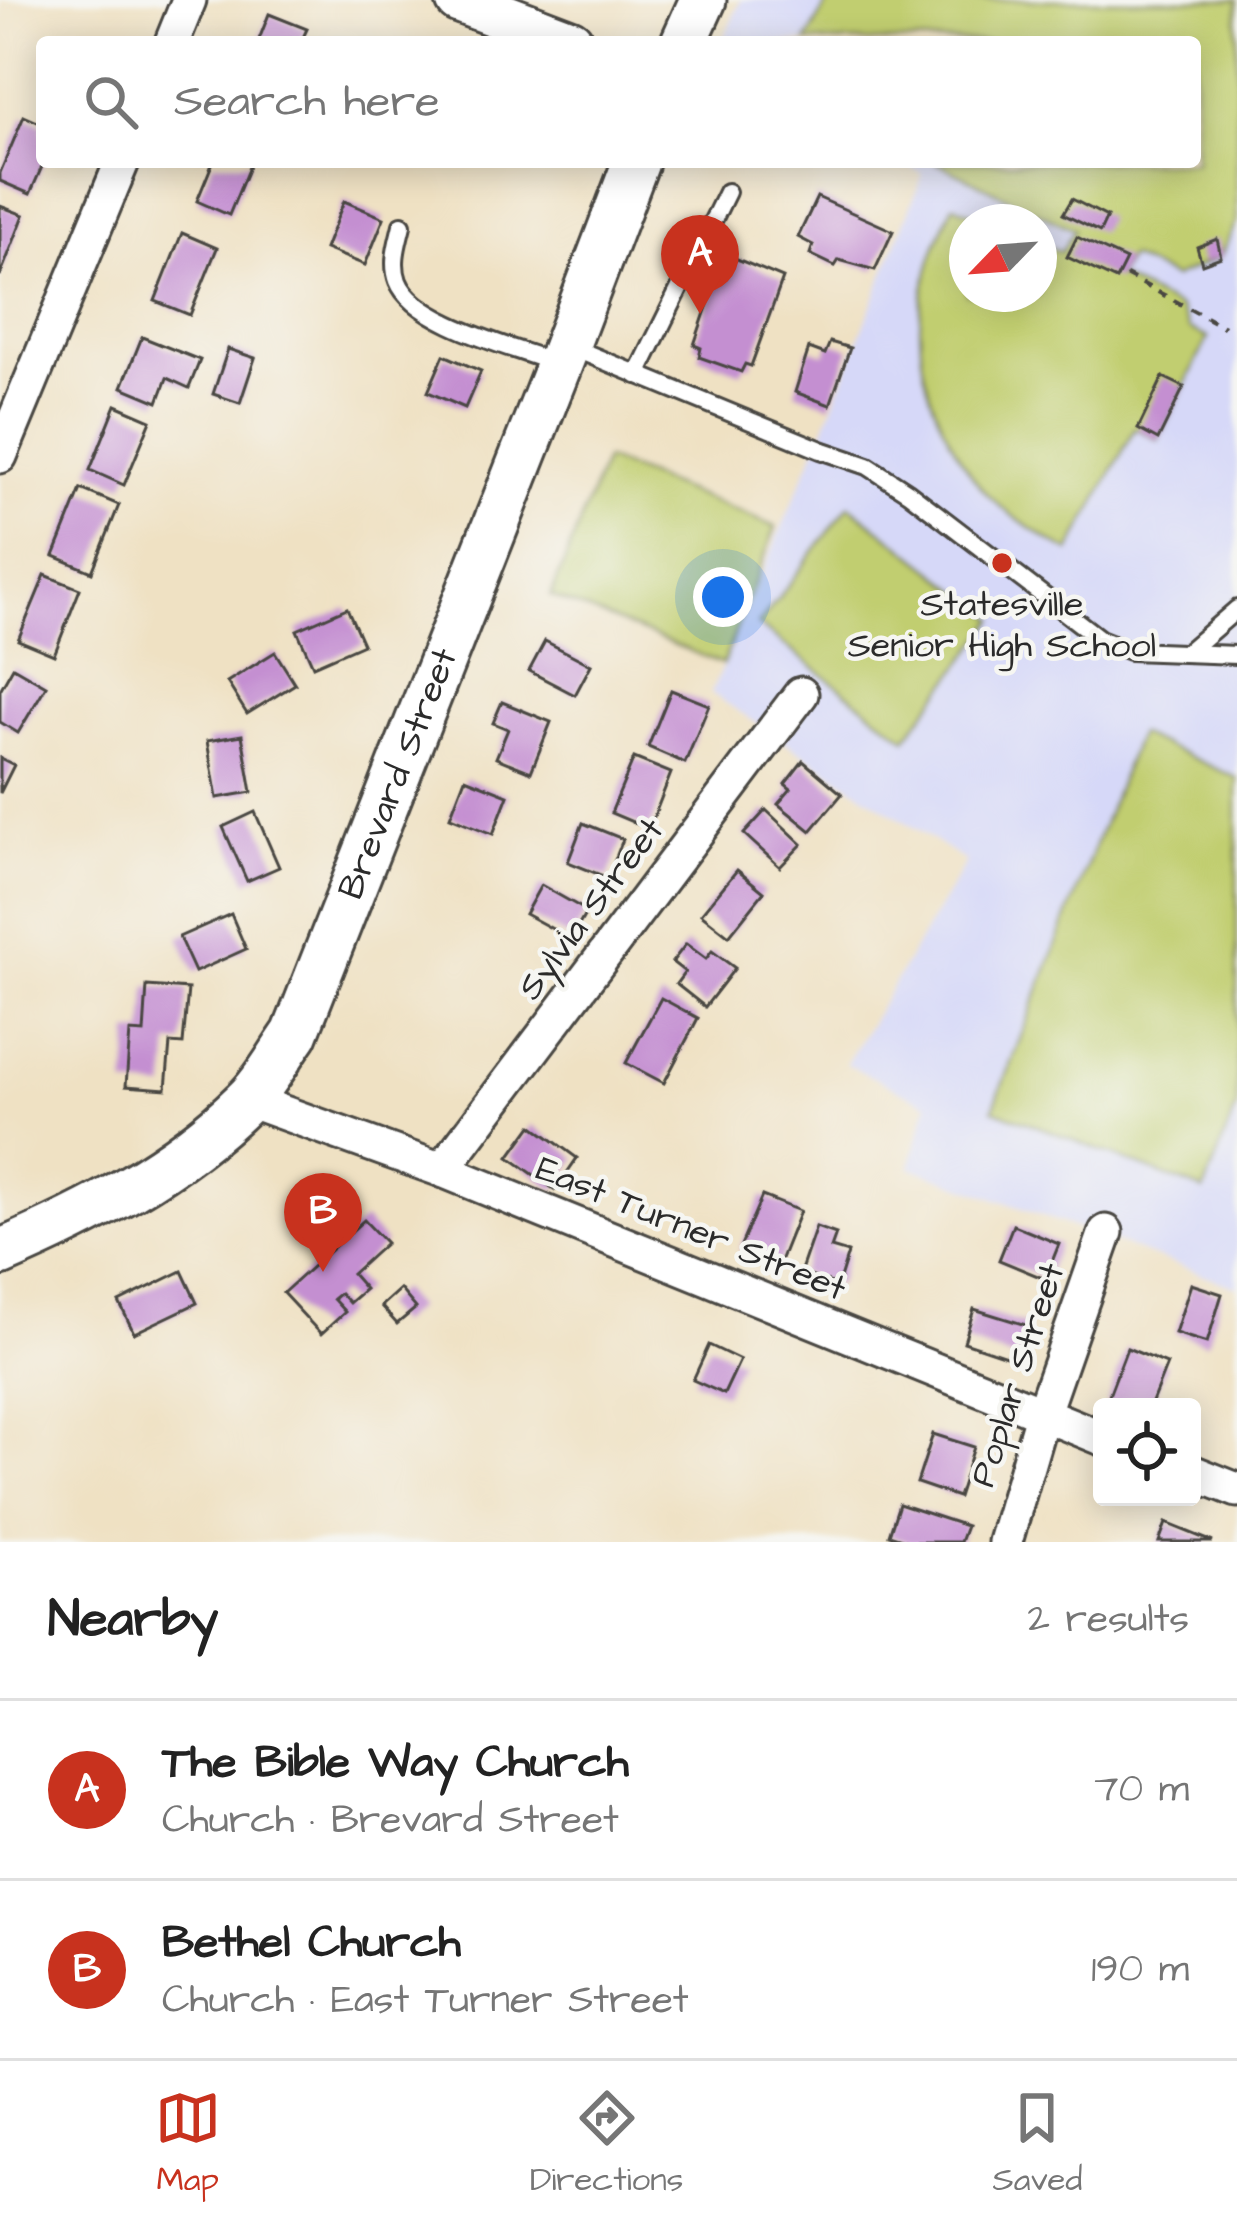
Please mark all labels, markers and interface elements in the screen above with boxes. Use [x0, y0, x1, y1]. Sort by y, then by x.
search box [36, 36, 1201, 168]
icon: search [78, 69, 144, 135]
text: Search here [174, 71, 440, 133]
north arrow [949, 204, 1057, 312]
pin: A [661, 215, 739, 314]
marker: Statesville Senior High School [989, 550, 1015, 576]
your location [693, 567, 753, 627]
place label: Statesville Senior High School [848, 579, 1156, 672]
street label: Brevard Street [325, 640, 470, 907]
street label: Sylvia Street [505, 807, 677, 1011]
street label: East Turner Street [528, 1144, 854, 1315]
pin: B [284, 1173, 362, 1272]
street label: Poplar Street [958, 1256, 1078, 1493]
map controls [1093, 1398, 1201, 1506]
button: locate [1093, 1398, 1201, 1506]
text: Nearby [48, 1585, 218, 1656]
text: 2 results [1028, 1593, 1189, 1647]
text: The Bible Way Church [162, 1732, 629, 1794]
text: A [75, 1763, 99, 1817]
text: 70 m [1094, 1763, 1189, 1817]
text: Church · Brevard Street [162, 1794, 619, 1848]
text: Bethel Church [162, 1912, 461, 1974]
text: B [73, 1943, 101, 1997]
text: 190 m [1091, 1943, 1189, 1997]
text: Church · East Turner Street [162, 1974, 689, 2028]
tab: Map [155, 2085, 221, 2203]
tab: Directions [530, 2085, 683, 2203]
tab: Saved [992, 2085, 1082, 2203]

